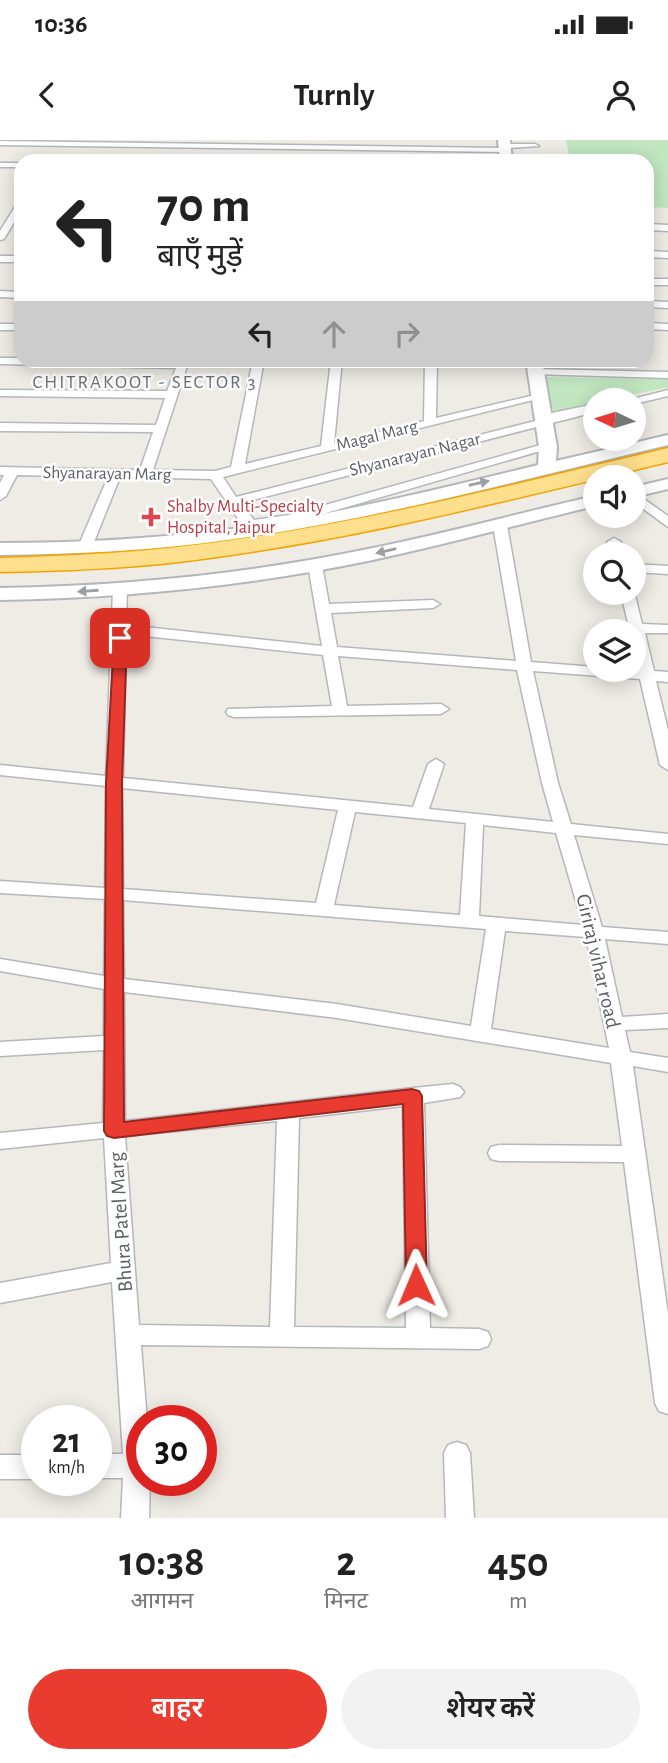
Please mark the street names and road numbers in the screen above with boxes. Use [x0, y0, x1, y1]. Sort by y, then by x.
street label: Magal Marg [334, 417, 420, 455]
street label: Shyanarayan Nagar [348, 430, 483, 480]
street label: Shyanarayan Marg [43, 464, 172, 484]
street label: Giriraj vihar road [572, 892, 624, 1030]
street label: Bhura Patel Marg [106, 1151, 136, 1293]

